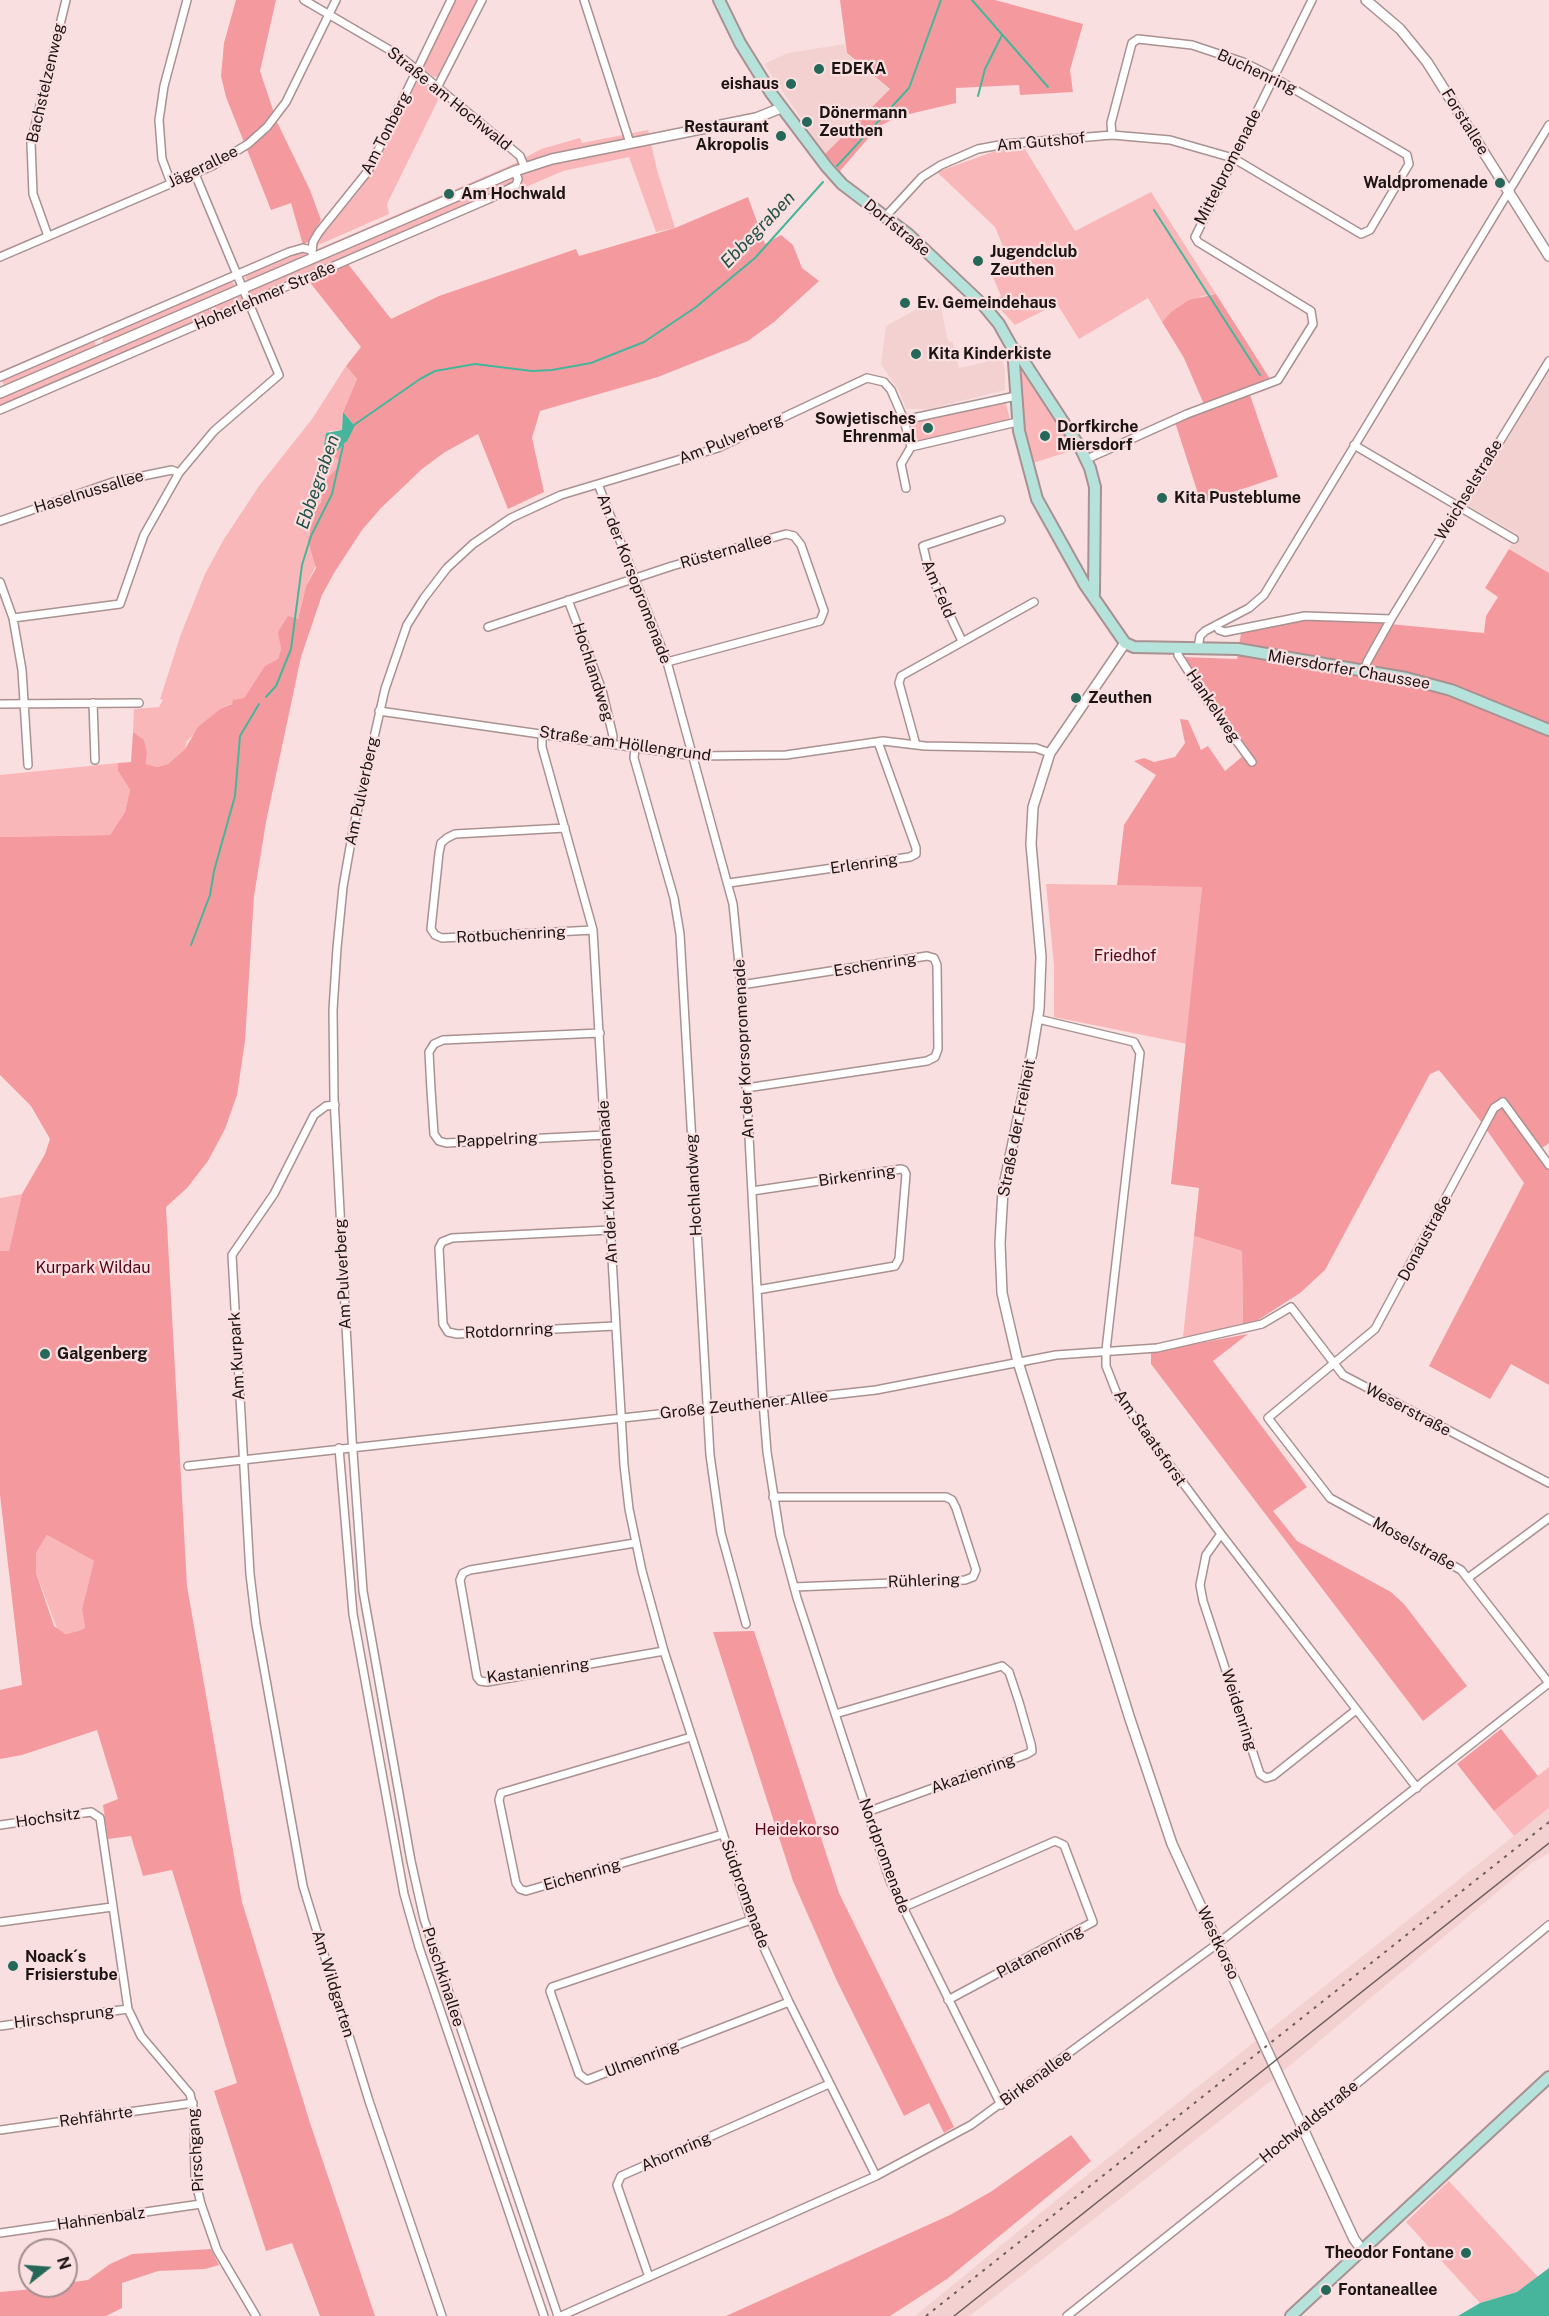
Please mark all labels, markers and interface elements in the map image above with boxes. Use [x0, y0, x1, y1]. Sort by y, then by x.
street label: Bachstelzenweg [23, 21, 69, 145]
street label: Straße am Hochwald [383, 43, 515, 155]
street label: Buchenring [1214, 45, 1300, 99]
place label: EDEKA [831, 59, 886, 79]
marker: EDEKA [812, 62, 826, 76]
place label: eishaus [721, 74, 779, 94]
marker: eishaus [784, 77, 798, 91]
street label: Forstallee [1437, 85, 1493, 159]
street label: Am Tonberg [357, 88, 415, 178]
place label: Dönermann Zeuthen [819, 103, 907, 141]
street label: Mittelpromenade [1190, 106, 1266, 228]
marker: Dönermann Zeuthen [800, 115, 814, 129]
place label: Restaurant Akropolis [684, 117, 769, 155]
marker: Restaurant Akropolis [774, 129, 788, 143]
street label: Am Gutshof [996, 129, 1086, 155]
street label: Jägerallee [165, 142, 241, 192]
place label: Waldpromenade [1363, 173, 1488, 193]
marker: Waldpromenade [1493, 176, 1507, 190]
place label: Am Hochwald [461, 184, 566, 204]
marker: Am Hochwald [442, 187, 456, 201]
water label: Ebbegraben [716, 187, 800, 273]
street label: Dorfstraße [860, 195, 934, 261]
place label: Jugendclub Zeuthen [990, 242, 1077, 280]
marker: Jugendclub Zeuthen [971, 254, 985, 268]
street label: Hoherlehmer Straße [192, 258, 338, 334]
place label: Ev. Gemeindehaus [917, 293, 1056, 313]
marker: Ev. Gemeindehaus [898, 296, 912, 310]
place label: Kita Kinderkiste [928, 344, 1051, 364]
marker: Kita Kinderkiste [909, 347, 923, 361]
street label: Am Pulverberg [676, 409, 786, 469]
place label: Sowjetisches Ehrenmal [815, 409, 916, 447]
place label: Dorfkirche Miersdorf [1057, 417, 1139, 455]
marker: Sowjetisches Ehrenmal [921, 421, 935, 435]
marker: Dorfkirche Miersdorf [1038, 429, 1052, 443]
water label: Ebbegraben [292, 432, 344, 532]
street label: Weichselstraße [1431, 436, 1507, 544]
street label: Haselnussallee [32, 466, 146, 518]
place label: Kita Pusteblume [1174, 488, 1301, 508]
street label: An der Korsopromenade [593, 491, 675, 667]
marker: Kita Pusteblume [1155, 491, 1169, 505]
street label: Rüsternallee [678, 529, 774, 573]
street label: Am Feld [917, 557, 959, 621]
street label: Hochlandweg [568, 620, 618, 724]
street label: Miersdorfer Chaussee [1266, 646, 1432, 694]
street label: Hankelweg [1182, 666, 1244, 746]
place label: Zeuthen [1088, 688, 1152, 708]
marker: Zeuthen [1069, 691, 1083, 705]
street label: Straße am Höllengrund [538, 722, 712, 766]
street label: Am Pulverberg [341, 735, 383, 847]
street label: Erlenring [829, 850, 899, 878]
street label: Rotbuchenring [456, 923, 566, 947]
park label: Friedhof [1094, 946, 1156, 966]
street label: Eschenring [832, 949, 918, 981]
street label: An der Korsopromenade [730, 958, 758, 1140]
street label: Straße der Freiheit [994, 1058, 1040, 1198]
street label: An der Kurpromenade [594, 1100, 622, 1264]
street label: Pappelring [456, 1128, 538, 1152]
street label: Hochlandweg [682, 1133, 706, 1237]
street label: Birkenring [817, 1161, 897, 1191]
street label: Donaustraße [1394, 1192, 1456, 1284]
street label: Am Pulverberg [331, 1218, 355, 1330]
park label: Kurpark Wildau [36, 1258, 150, 1278]
street label: Am Kurpark [225, 1311, 249, 1401]
street label: Rotdornring [464, 1319, 554, 1343]
place label: Galgenberg [57, 1344, 148, 1364]
marker: Galgenberg [38, 1347, 52, 1361]
street label: Weserstraße [1362, 1379, 1454, 1441]
street label: Am Staatsforst [1110, 1386, 1190, 1490]
street label: Große Zeuthener Allee [659, 1387, 829, 1423]
street label: Moselstraße [1369, 1513, 1459, 1575]
street label: Rühlering [888, 1570, 960, 1592]
street label: Kastanienring [485, 1654, 591, 1688]
street label: Weidenring [1217, 1667, 1261, 1753]
street label: Akazienring [928, 1750, 1018, 1798]
street label: Nordpromenade [854, 1796, 914, 1916]
street label: Hochsitz [15, 1804, 81, 1832]
park label: Heidekorso [755, 1820, 839, 1840]
street label: Südpromenade [716, 1837, 774, 1951]
street label: Eichenring [541, 1855, 623, 1895]
street label: Westkorso [1193, 1903, 1243, 1983]
street label: Platanenring [993, 1921, 1087, 1983]
street label: Puschkinallee [418, 1925, 468, 2029]
street label: Am Wildgarten [308, 1928, 358, 2040]
place label: Noack´s Frisierstube [25, 1947, 118, 1985]
marker: Noack´s Frisierstube [6, 1959, 20, 1973]
street label: Hirschsprung [13, 2001, 115, 2033]
street label: Ulmenring [602, 2036, 682, 2082]
street label: Birkenallee [996, 2046, 1076, 2110]
street label: Hochwaldstraße [1256, 2076, 1362, 2168]
street label: Rehfährte [58, 2102, 134, 2132]
street label: Pirschgang [183, 2107, 209, 2193]
street label: Ahornring [638, 2128, 714, 2176]
street label: Hahnenbalz [56, 2203, 146, 2235]
north arrow [18, 2238, 78, 2298]
place label: Theodor Fontane [1325, 2243, 1454, 2263]
marker: Theodor Fontane [1459, 2246, 1473, 2260]
text: N [53, 2254, 75, 2272]
place label: Fontaneallee [1338, 2280, 1438, 2300]
marker: Fontaneallee [1319, 2283, 1333, 2297]

